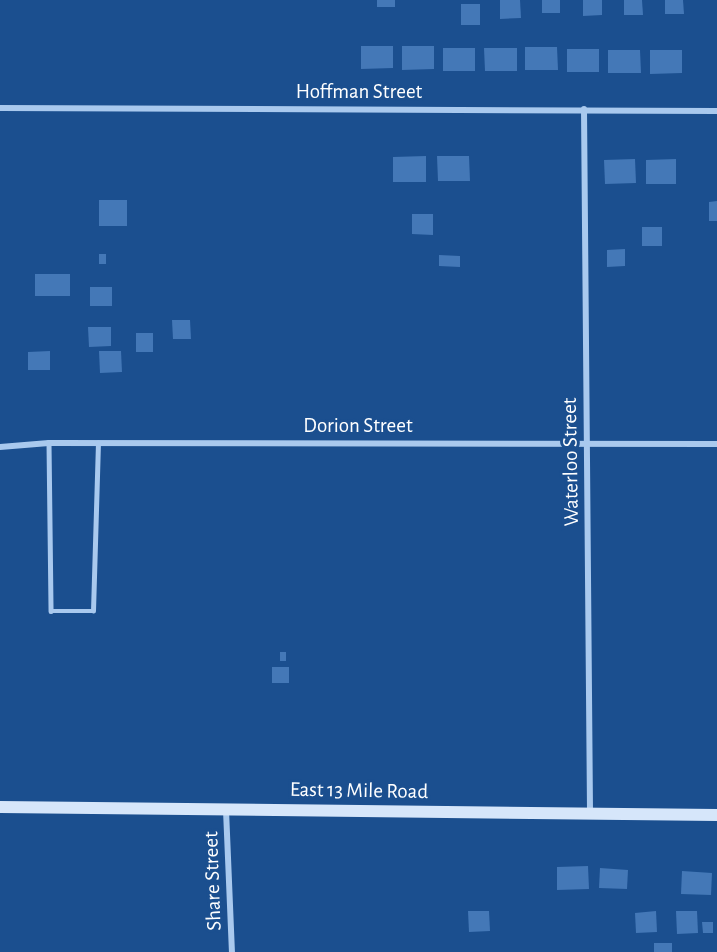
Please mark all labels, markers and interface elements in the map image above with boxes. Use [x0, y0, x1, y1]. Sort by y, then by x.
street label: Hoffman Street [296, 79, 422, 105]
street label: Waterloo Street [557, 397, 585, 527]
street label: Dorion Street [303, 413, 413, 439]
street label: East 13 Mile Road [290, 777, 428, 805]
street label: Share Street [199, 831, 227, 931]

